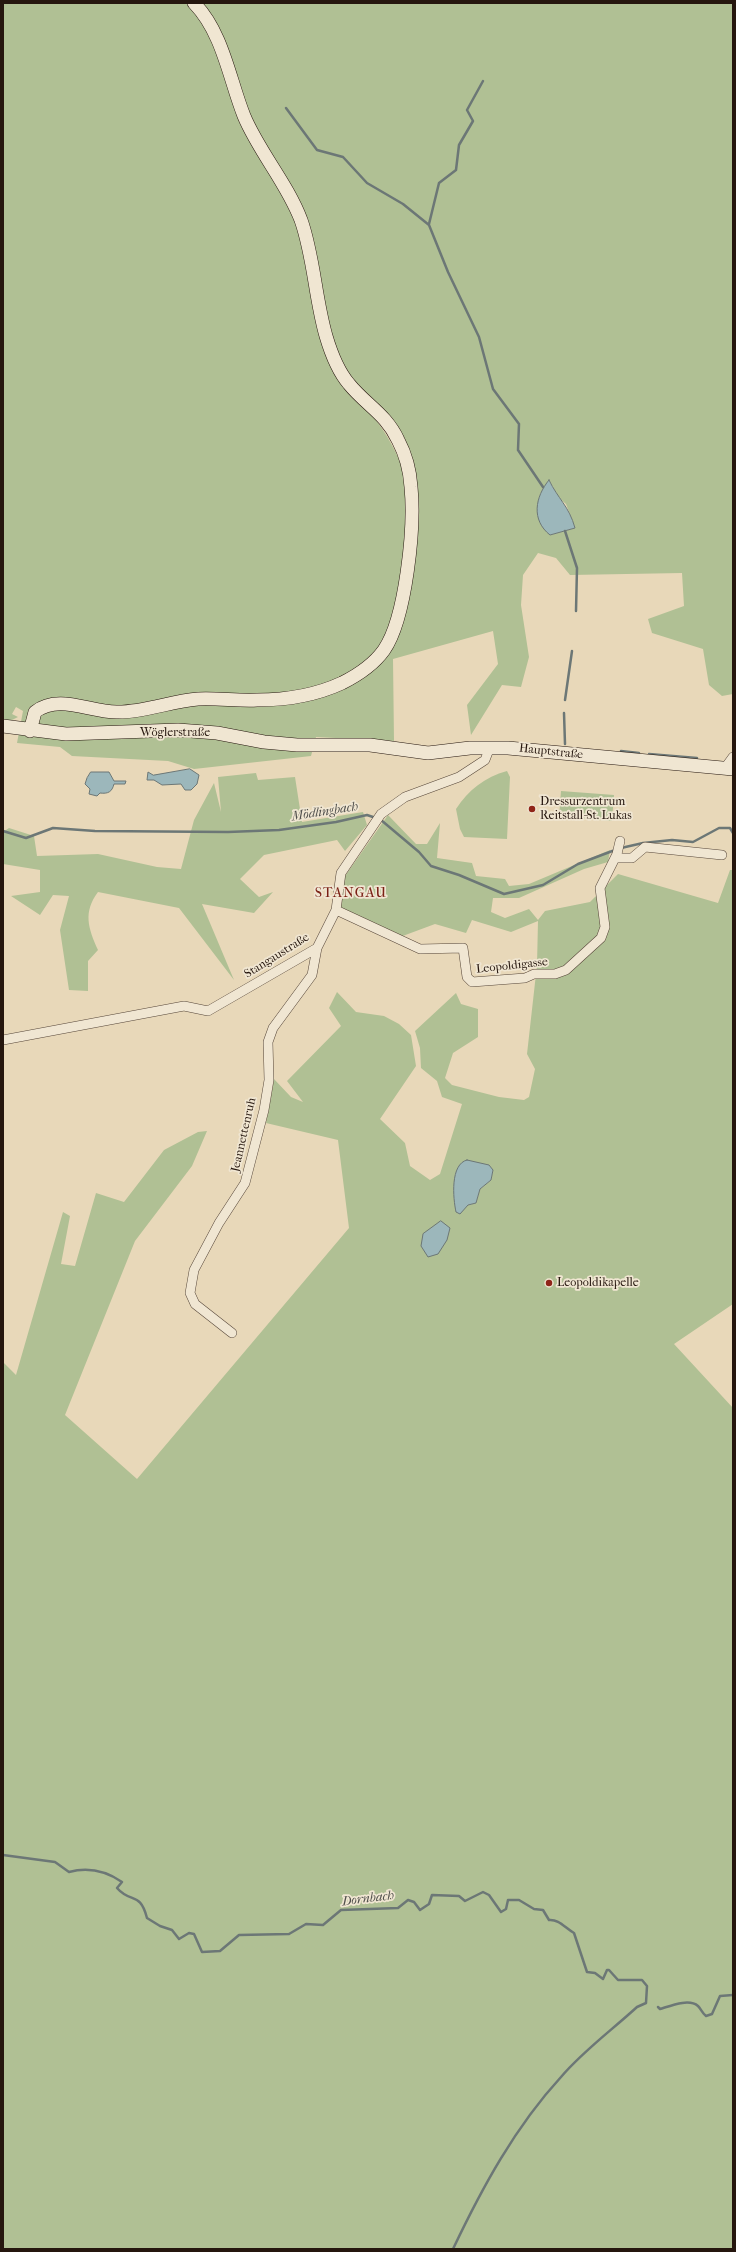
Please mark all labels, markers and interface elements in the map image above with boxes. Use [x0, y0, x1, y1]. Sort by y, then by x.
street label: Wöglerstraße [140, 726, 210, 740]
street label: Hauptstraße [518, 741, 584, 763]
place label: Dressurzentrum Reitstall-St. Lukas [540, 795, 632, 823]
water label: Mödlingbach [291, 799, 359, 825]
marker: Dressurzentrum Reitstall-St. Lukas [527, 804, 537, 814]
district label: STANGAU [315, 886, 387, 902]
street label: Stangaustraße [242, 930, 312, 982]
street label: Leopoldigasse [476, 955, 548, 977]
street label: Jeannettenruh [228, 1097, 260, 1173]
place label: Leopoldikapelle [557, 1276, 639, 1290]
marker: Leopoldikapelle [544, 1278, 554, 1288]
water label: Dornbach [341, 1888, 395, 1910]

